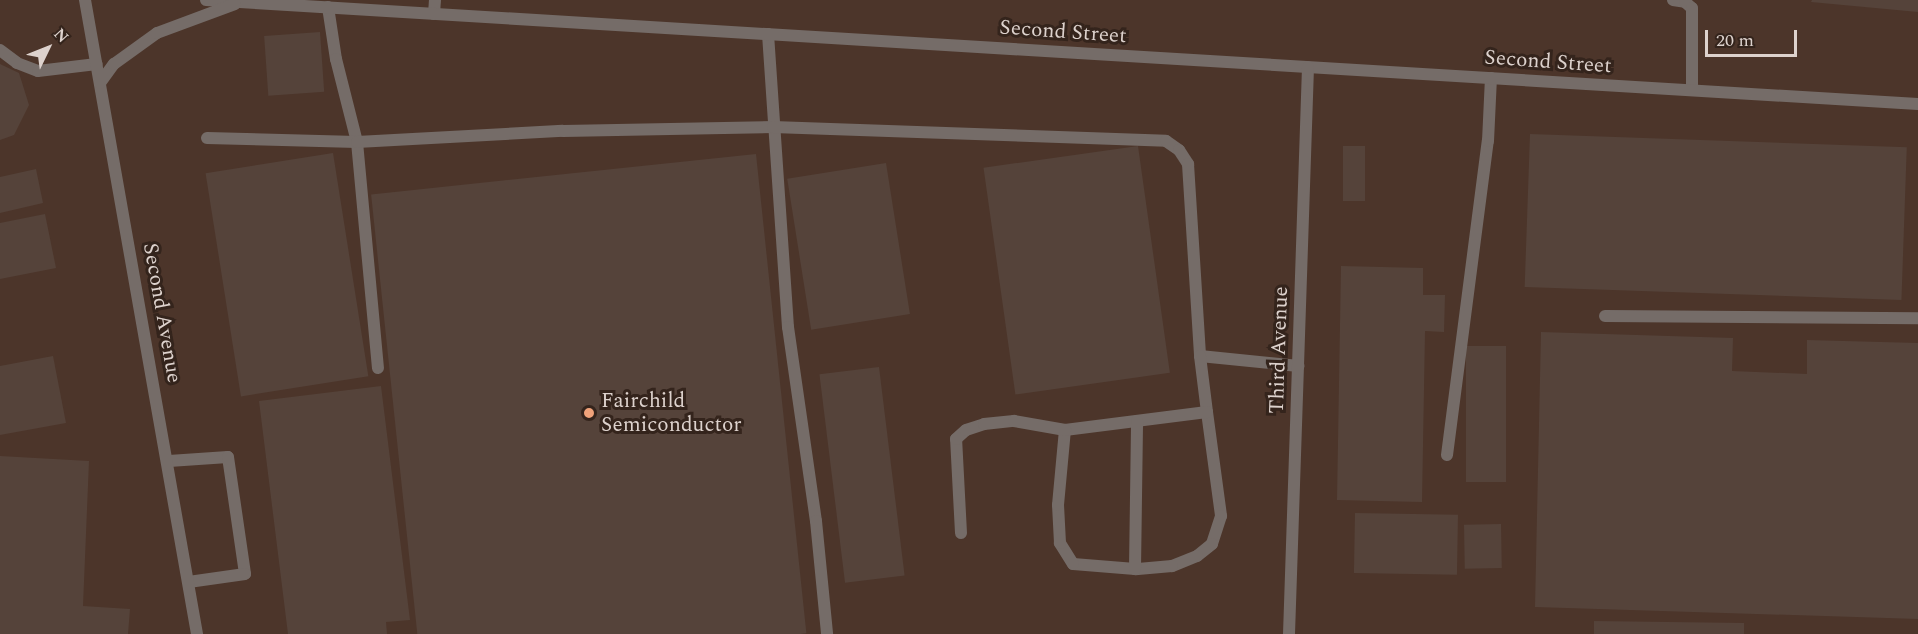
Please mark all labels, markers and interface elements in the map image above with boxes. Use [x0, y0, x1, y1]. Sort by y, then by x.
street label: Second Street [999, 15, 1127, 49]
north arrow [18, 18, 78, 78]
scale bar [1708, 18, 1800, 56]
text: N [48, 23, 74, 49]
text: 20 m [1716, 27, 1754, 54]
street label: Second Street [1484, 45, 1612, 79]
street label: Second Avenue [137, 241, 187, 385]
street label: Third Avenue [1264, 286, 1294, 414]
place label: Fairchild Semiconductor [601, 388, 742, 438]
marker: Fairchild Semiconductor [582, 406, 596, 420]

